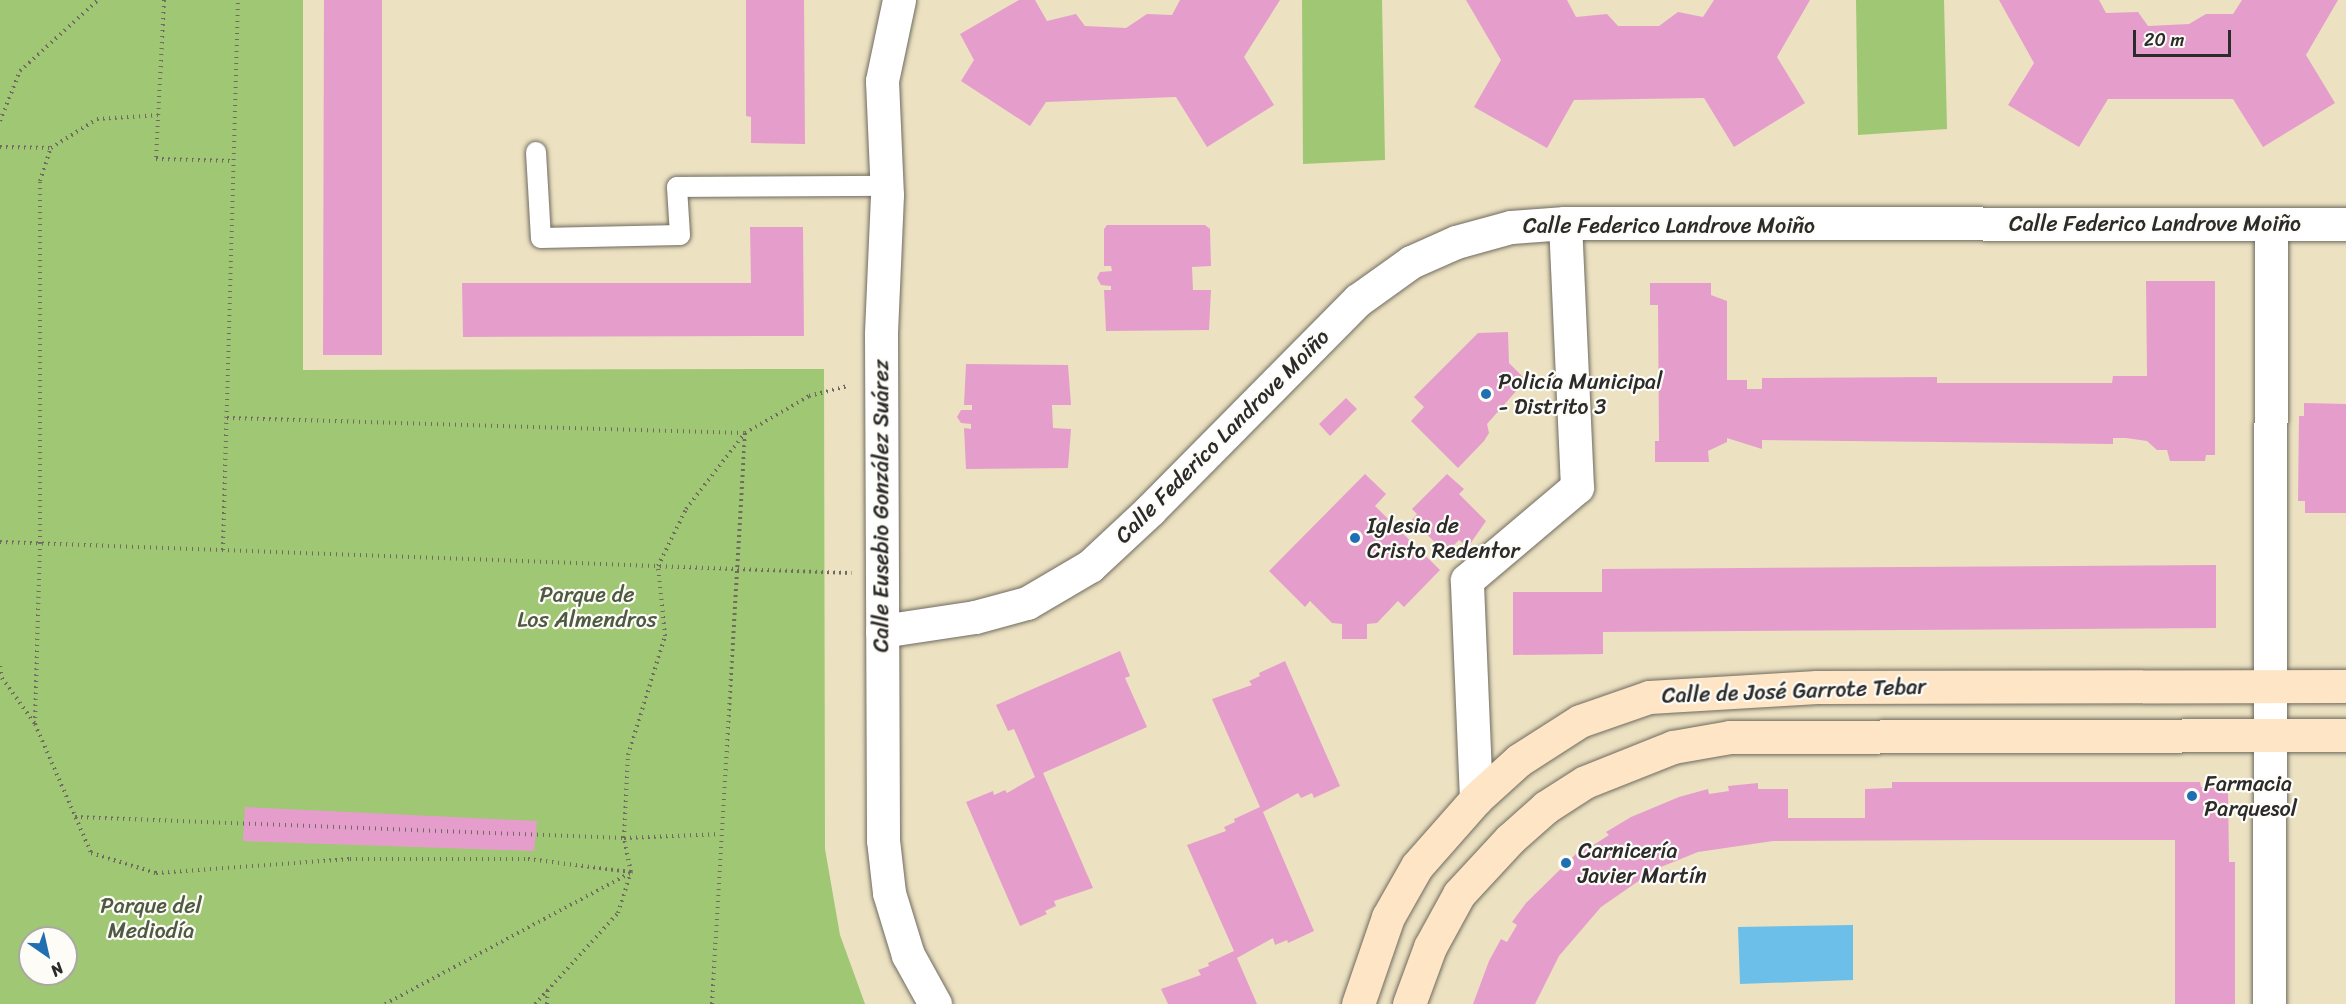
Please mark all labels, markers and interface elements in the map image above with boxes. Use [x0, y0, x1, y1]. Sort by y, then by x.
scale bar [2136, 18, 2234, 56]
text: 20 m [2144, 24, 2184, 56]
street label: Calle Federico Landrove Moiño [2009, 211, 2301, 237]
street label: Calle Federico Landrove Moiño [1523, 213, 1815, 239]
street label: Calle Federico Landrove Moiño [1109, 323, 1335, 549]
street label: Calle Eusebio González Suárez [868, 359, 894, 653]
place label: Policía Municipal - Distrito 3 [1498, 368, 1662, 420]
marker: Policía Municipal - Distrito 3 [1479, 387, 1493, 401]
place label: Iglesia de Cristo Redentor [1367, 512, 1520, 564]
marker: Iglesia de Cristo Redentor [1348, 531, 1362, 545]
park label: Parque de Los Almendros [518, 581, 656, 632]
street label: Calle de José Garrote Tebar [1661, 673, 1927, 709]
place label: Farmacia Parquesol [2204, 770, 2297, 822]
marker: Farmacia Parquesol [2185, 789, 2199, 803]
place label: Carnicería Javier Martín [1578, 837, 1707, 888]
marker: Carnicería Javier Martín [1559, 856, 1573, 870]
park label: Parque del Mediodía [100, 892, 202, 944]
north arrow [18, 926, 78, 986]
text: N [45, 955, 70, 985]

